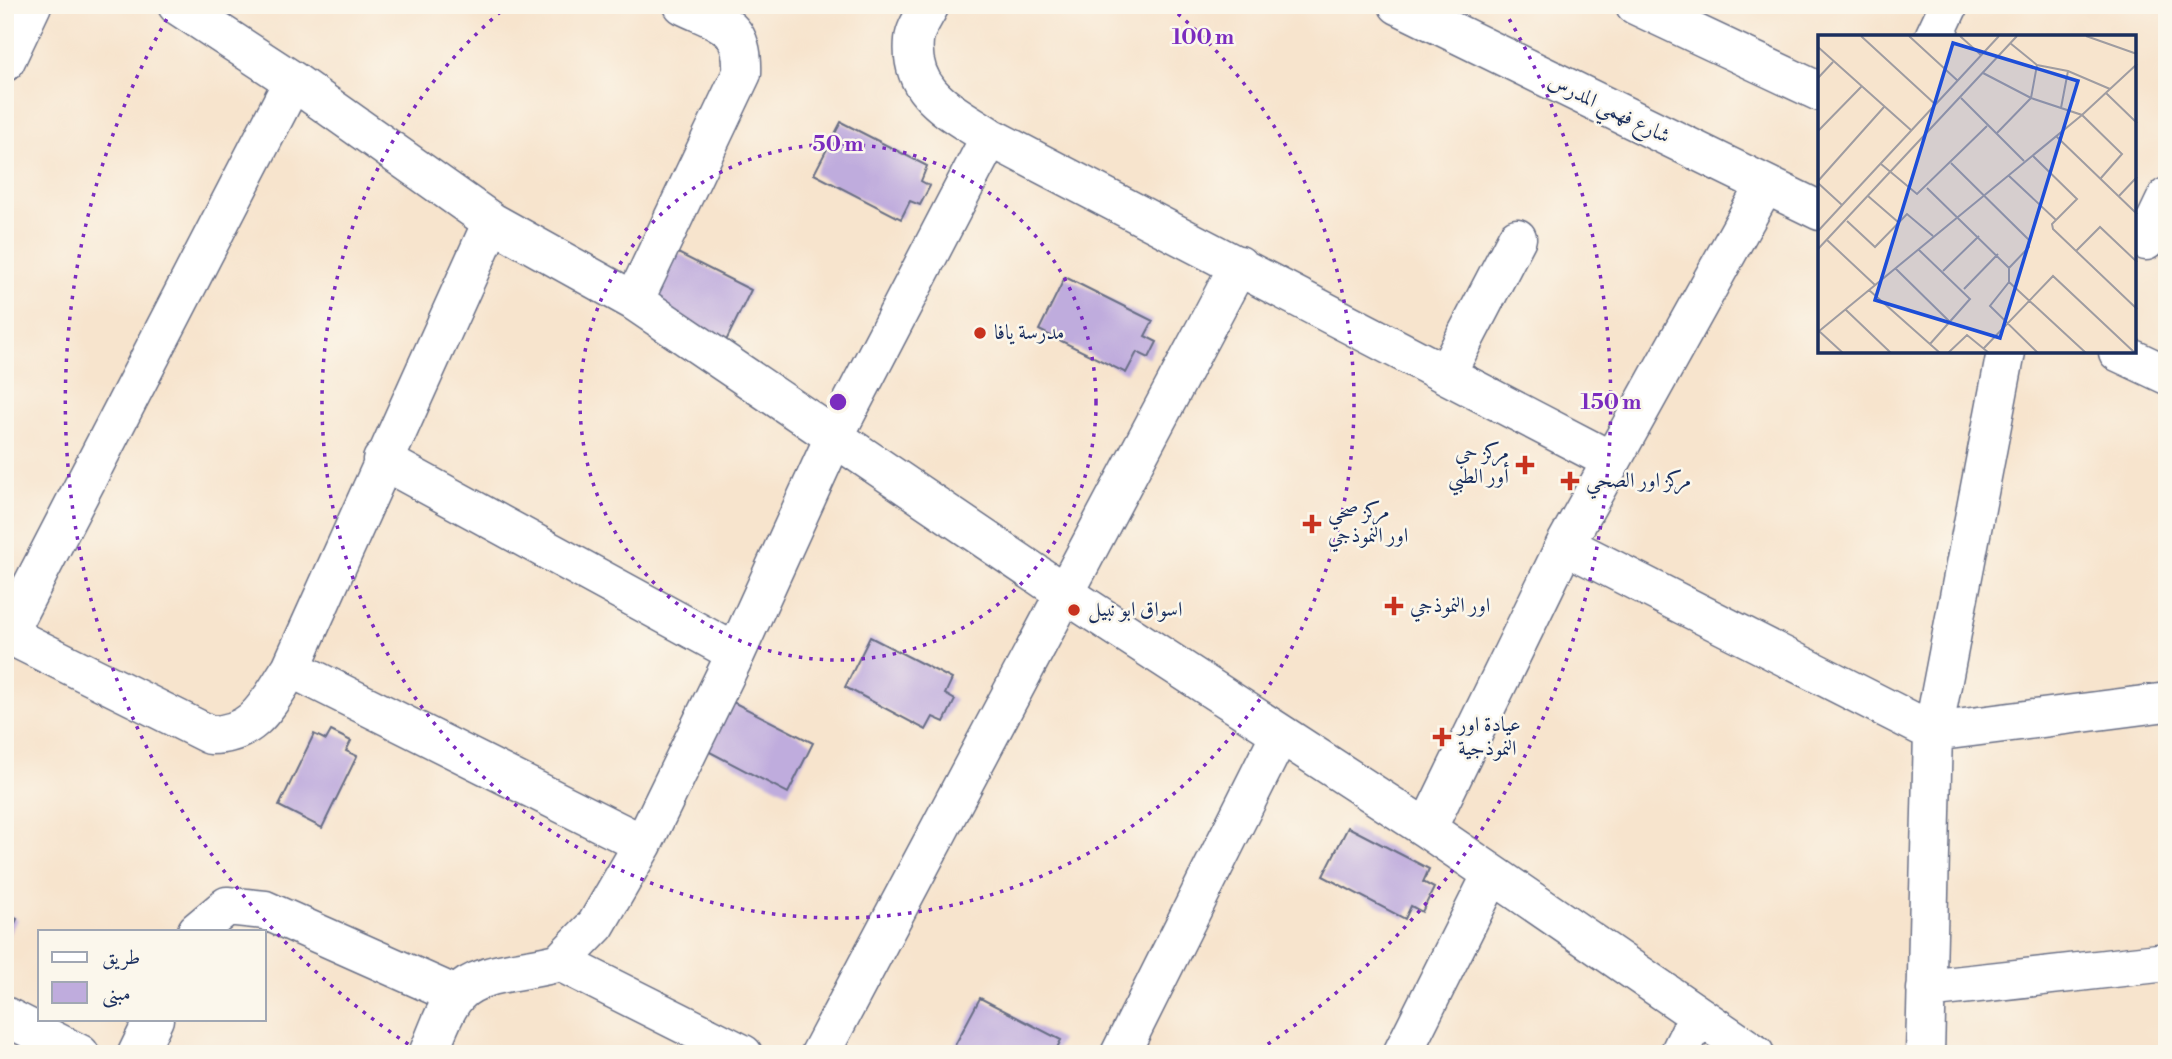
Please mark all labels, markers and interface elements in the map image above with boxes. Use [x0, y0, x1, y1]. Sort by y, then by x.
text: 100 m [1172, 25, 1234, 51]
inset map [1818, 35, 2137, 354]
street label: شارع فهمي المدرس [1541, 68, 1674, 155]
text: 50 m [813, 132, 863, 158]
place label: مدرسة يافا [994, 320, 1064, 346]
marker: مدرسة يافا [972, 325, 988, 341]
centre of rings [826, 390, 850, 414]
text: 150 m [1581, 390, 1641, 416]
place label: مركز حي أور الطبي [1448, 440, 1509, 496]
marker: مركز حي أور الطبي [1515, 455, 1535, 475]
place label: مركز اور الصحي [1586, 468, 1691, 500]
marker: مركز اور الصحي [1560, 471, 1580, 491]
place label: مركز صحي اور النموذجي [1328, 499, 1408, 552]
marker: مركز صحي اور النموذجي [1302, 514, 1322, 534]
place label: اور النموذجي [1410, 593, 1490, 622]
marker: اور النموذجي [1384, 596, 1404, 616]
place label: اسواق ابو نبيل [1088, 597, 1183, 624]
marker: اسواق ابو نبيل [1066, 602, 1082, 618]
place label: عيادة اور النموذجية [1456, 712, 1521, 762]
marker: عيادة اور النموذجية [1432, 727, 1452, 747]
legend [38, 930, 266, 1020]
text: طريق [102, 945, 140, 971]
text: مبنى [102, 981, 131, 1008]

